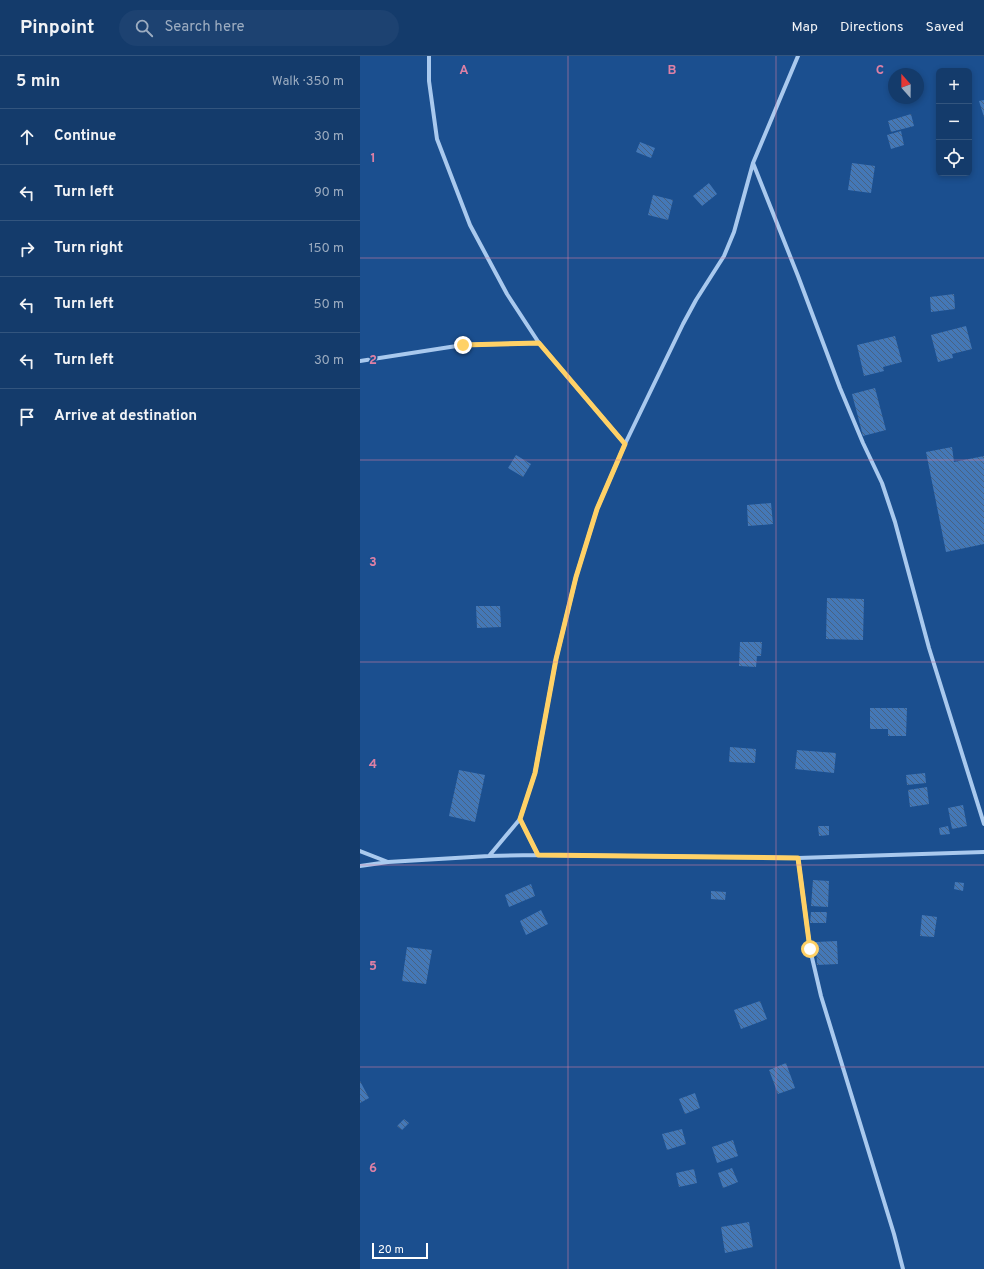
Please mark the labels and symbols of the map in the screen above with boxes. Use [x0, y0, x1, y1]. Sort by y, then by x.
text: A [459, 63, 469, 79]
text: B [668, 63, 677, 79]
text: C [876, 63, 884, 79]
north arrow [888, 68, 924, 104]
text: 1 [370, 151, 376, 167]
route end [454, 336, 472, 354]
text: 2 [369, 353, 377, 369]
text: 3 [369, 555, 377, 571]
text: 4 [369, 757, 377, 773]
route start [801, 940, 819, 958]
text: 5 [369, 959, 377, 975]
text: 6 [369, 1161, 377, 1177]
scale bar [372, 1241, 428, 1260]

